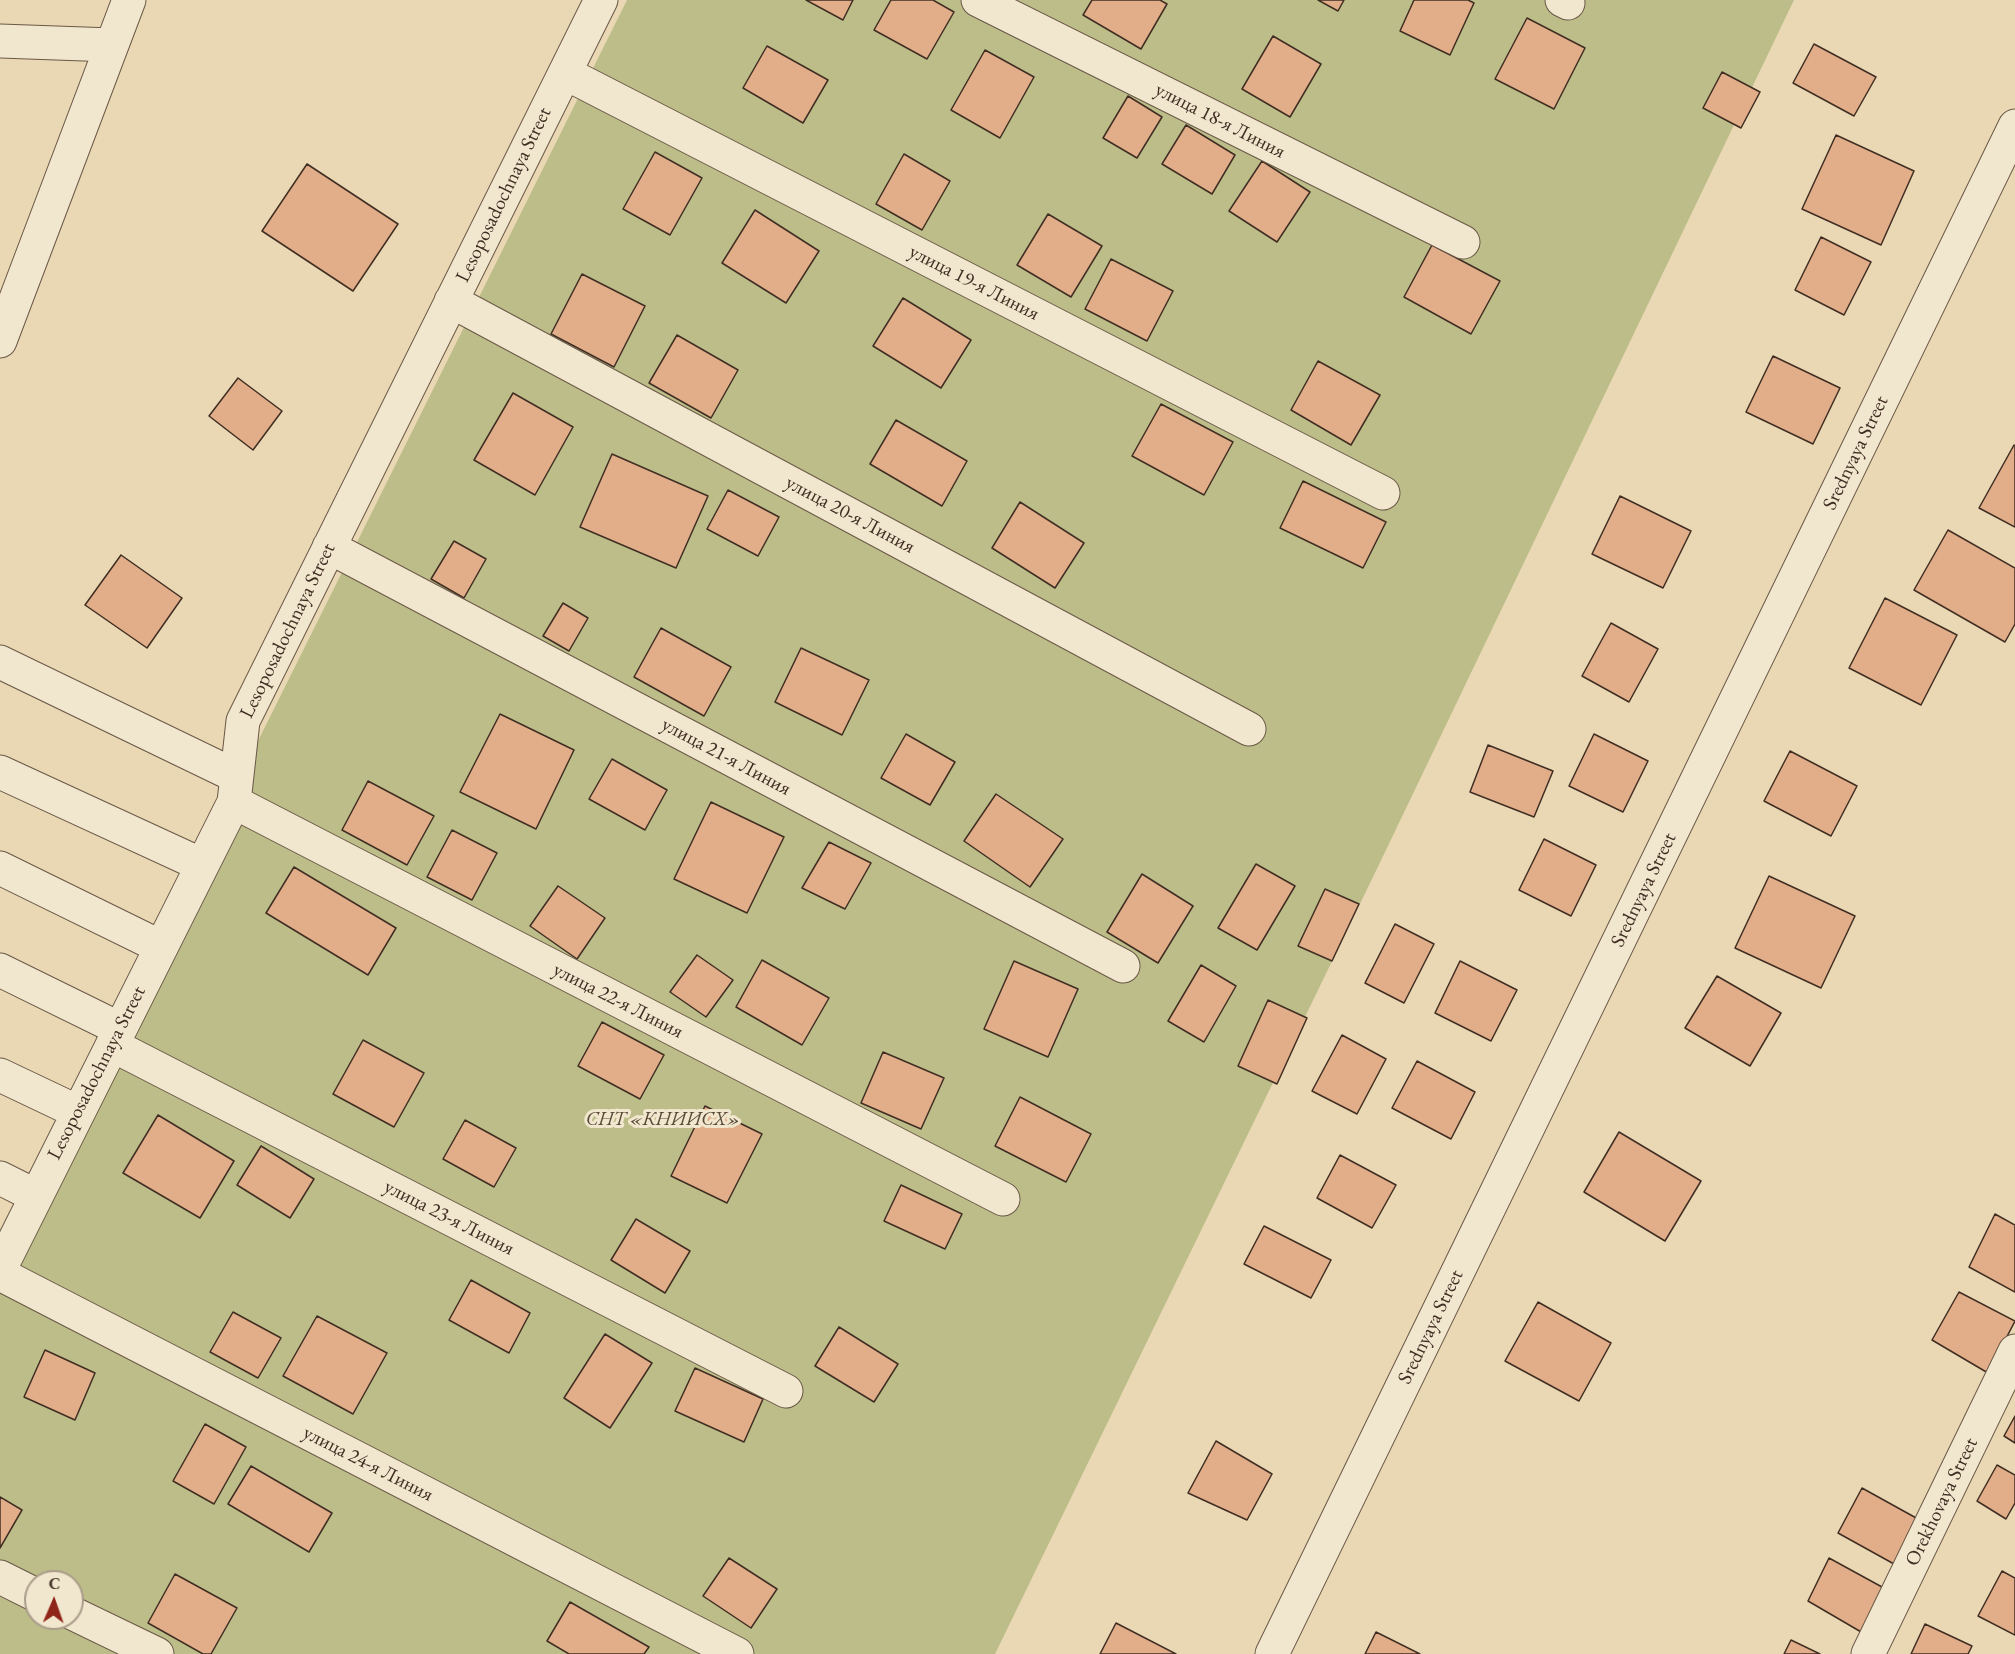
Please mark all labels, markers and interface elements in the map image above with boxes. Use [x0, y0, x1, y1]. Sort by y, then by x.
street label: улица 18-я Линия [1151, 78, 1289, 164]
street label: Lesoposadochnaya Street [451, 104, 557, 286]
street label: улица 19-я Линия [905, 240, 1043, 326]
street label: Srednyaya Street [1818, 392, 1894, 514]
street label: улица 20-я Линия [781, 471, 919, 559]
street label: Lesoposadochnaya Street [235, 540, 341, 722]
street label: улица 21-я Линия [657, 713, 795, 801]
street label: Srednyaya Street [1606, 829, 1682, 951]
street label: улица 22-я Линия [549, 958, 687, 1044]
street label: Lesoposadochnaya Street [43, 982, 151, 1164]
park label: СНТ «КНИИСХ» [586, 1108, 740, 1132]
street label: улица 23-я Линия [380, 1175, 518, 1261]
street label: Srednyaya Street [1393, 1266, 1469, 1388]
street label: улица 24-я Линия [299, 1421, 437, 1507]
street label: Orekhovaya Street [1901, 1434, 1983, 1570]
north arrow [24, 1570, 84, 1630]
text: С [49, 1573, 61, 1594]

